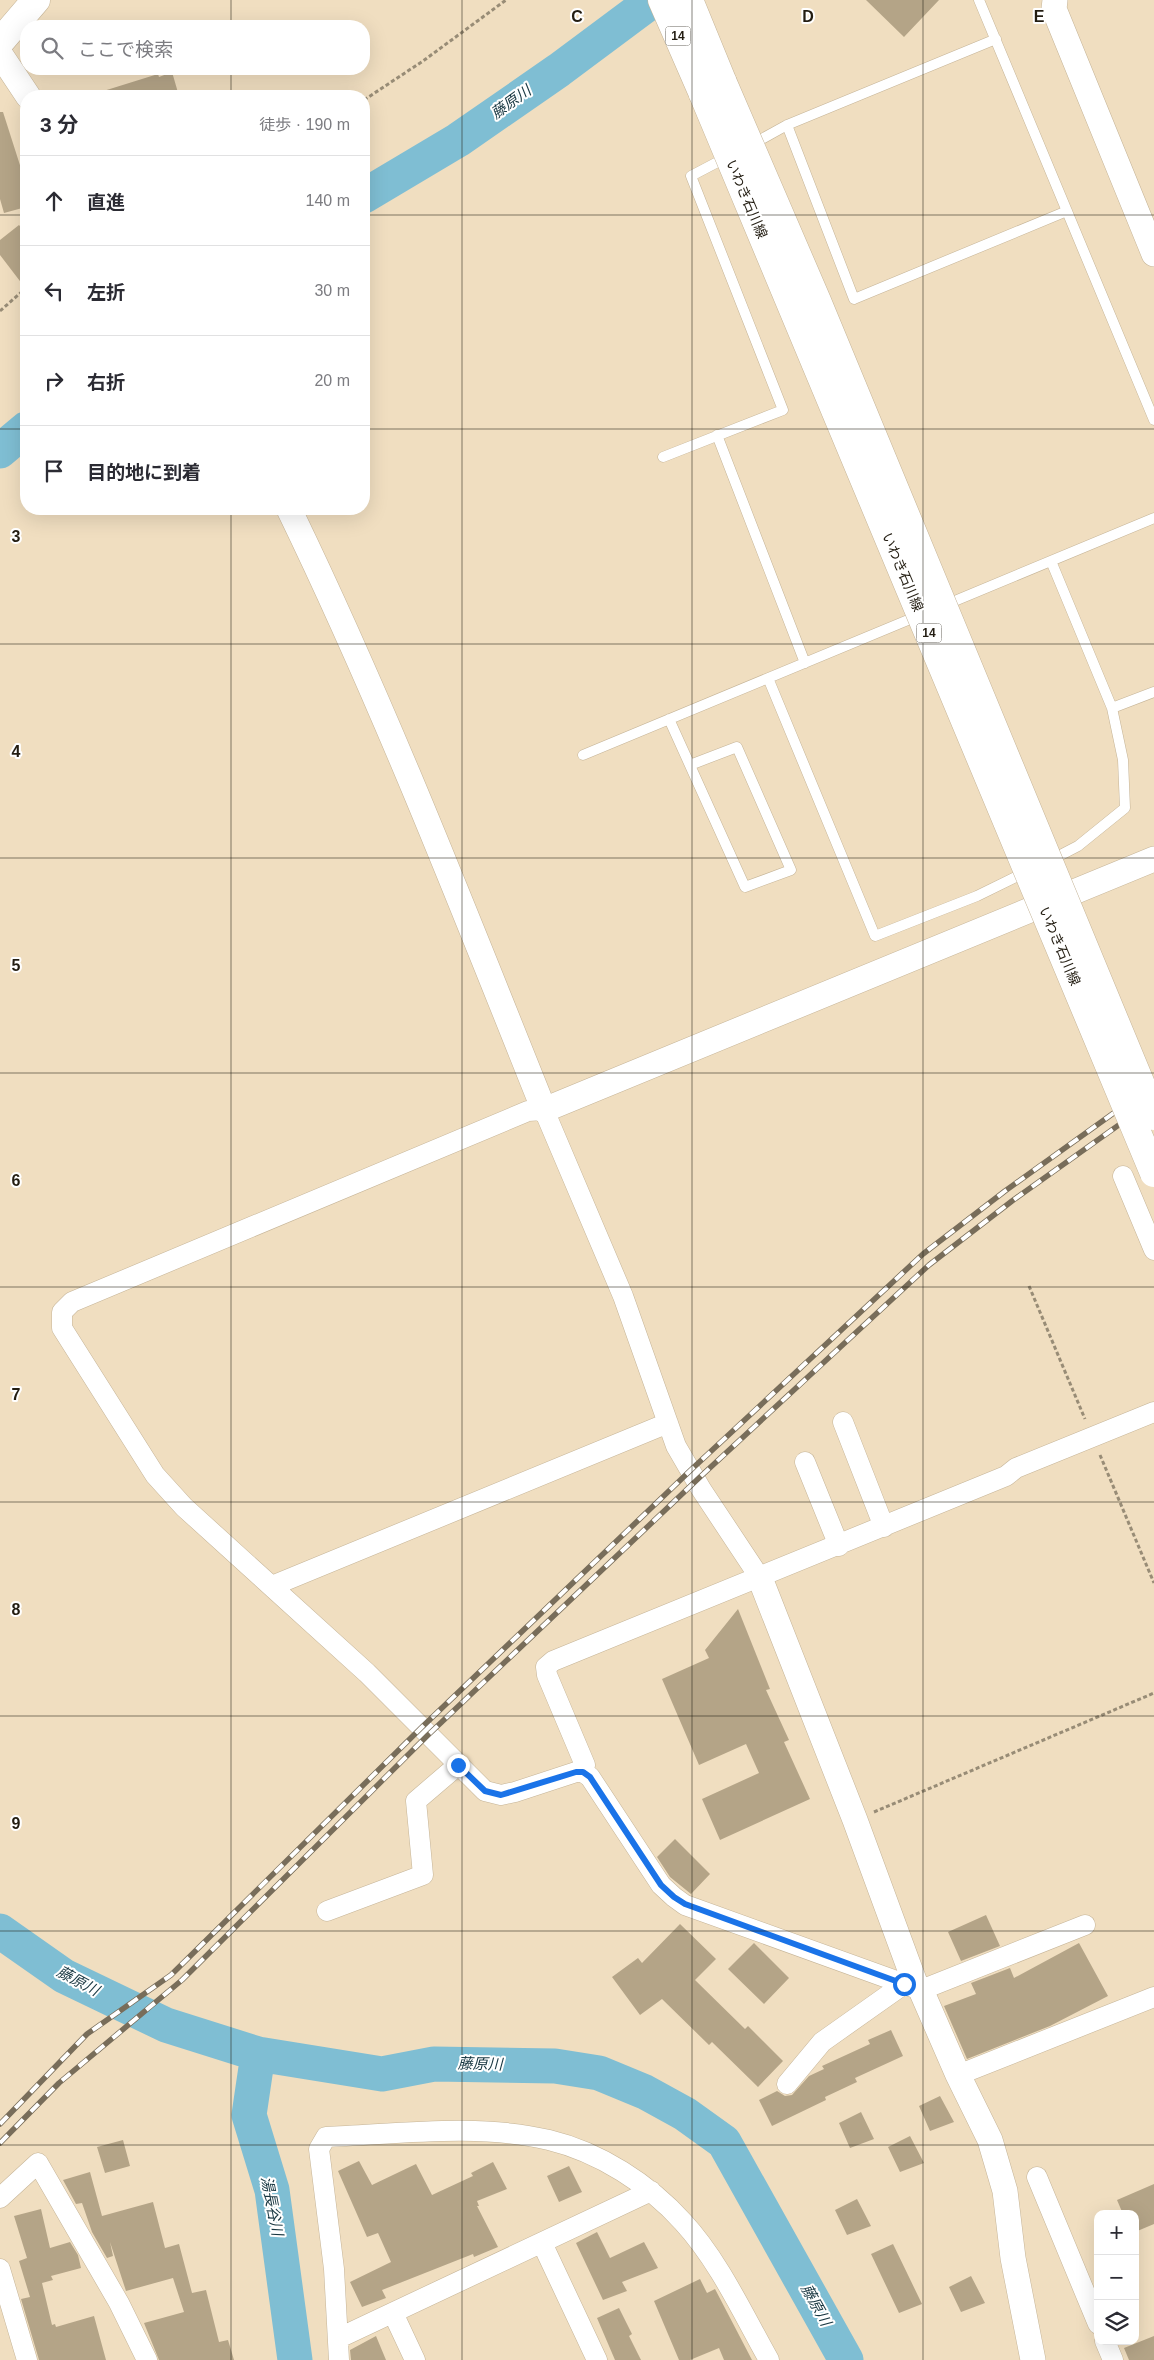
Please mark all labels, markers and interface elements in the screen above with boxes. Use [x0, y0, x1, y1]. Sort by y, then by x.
text: C [571, 8, 583, 25]
text: D [802, 8, 814, 25]
text: E [1034, 8, 1045, 25]
search box [20, 20, 370, 75]
road number: 14 [666, 27, 690, 46]
icon: search [38, 34, 66, 62]
text: ここで検索 [78, 39, 173, 60]
water label: 藤原川 [488, 80, 536, 122]
text: 3 分 [40, 113, 79, 136]
text: 徒歩 · 190 m [259, 116, 350, 133]
street label: いわき石川線 [723, 157, 771, 241]
icon: ahead [40, 187, 68, 215]
text: 直進 [87, 192, 125, 213]
text: 140 m [306, 192, 350, 209]
icon: left [40, 277, 68, 305]
text: 左折 [87, 282, 125, 303]
text: 30 m [314, 282, 350, 299]
icon: right [40, 367, 68, 395]
text: 右折 [87, 372, 125, 393]
text: 20 m [314, 372, 350, 389]
icon: arrive [40, 457, 68, 485]
text: 目的地に到着 [87, 462, 201, 483]
text: 3 [12, 528, 21, 545]
street label: いわき石川線 [879, 530, 927, 614]
road number: 14 [916, 624, 942, 642]
text: 4 [12, 743, 21, 760]
street label: いわき石川線 [1036, 904, 1084, 988]
text: 5 [12, 957, 21, 974]
text: 6 [12, 1172, 21, 1189]
text: 7 [12, 1386, 21, 1403]
text: 8 [12, 1601, 21, 1618]
route end [447, 1754, 470, 1777]
text: 9 [12, 1815, 21, 1832]
water label: 藤原川 [54, 1962, 104, 2000]
route start [893, 1973, 916, 1996]
water label: 藤原川 [457, 2055, 505, 2072]
water label: 湯長谷川 [258, 2175, 287, 2239]
map controls [1094, 2210, 1139, 2345]
button: + [1094, 2210, 1139, 2255]
button: − [1094, 2255, 1139, 2300]
water label: 藤原川 [798, 2281, 836, 2330]
button: layers [1094, 2300, 1139, 2345]

